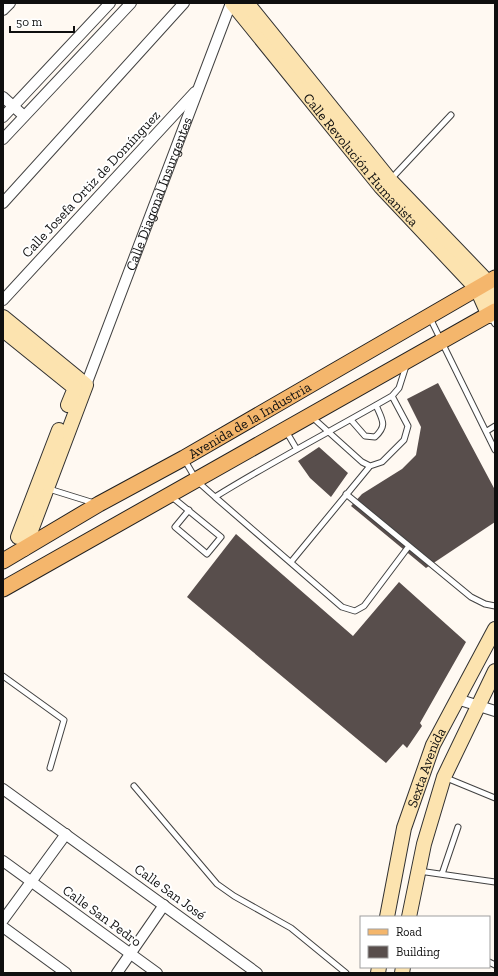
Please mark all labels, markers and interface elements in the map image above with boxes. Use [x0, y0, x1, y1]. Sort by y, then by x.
scale bar [10, 8, 74, 34]
text: 50 m [16, 15, 43, 29]
street label: Calle Revolución Humanista [300, 90, 422, 230]
street label: Calle Josefa Ortiz de Domínguez [18, 107, 164, 261]
street label: Calle Diagonal Insurgentes [122, 115, 195, 273]
street label: Avenida de la Industria [185, 378, 314, 462]
street label: Sexta Avenida [403, 724, 449, 810]
street label: Calle San José [131, 860, 209, 924]
street label: Calle San Pedro [59, 882, 145, 950]
legend [360, 916, 490, 968]
text: Road [396, 925, 422, 939]
text: Building [396, 945, 440, 959]

